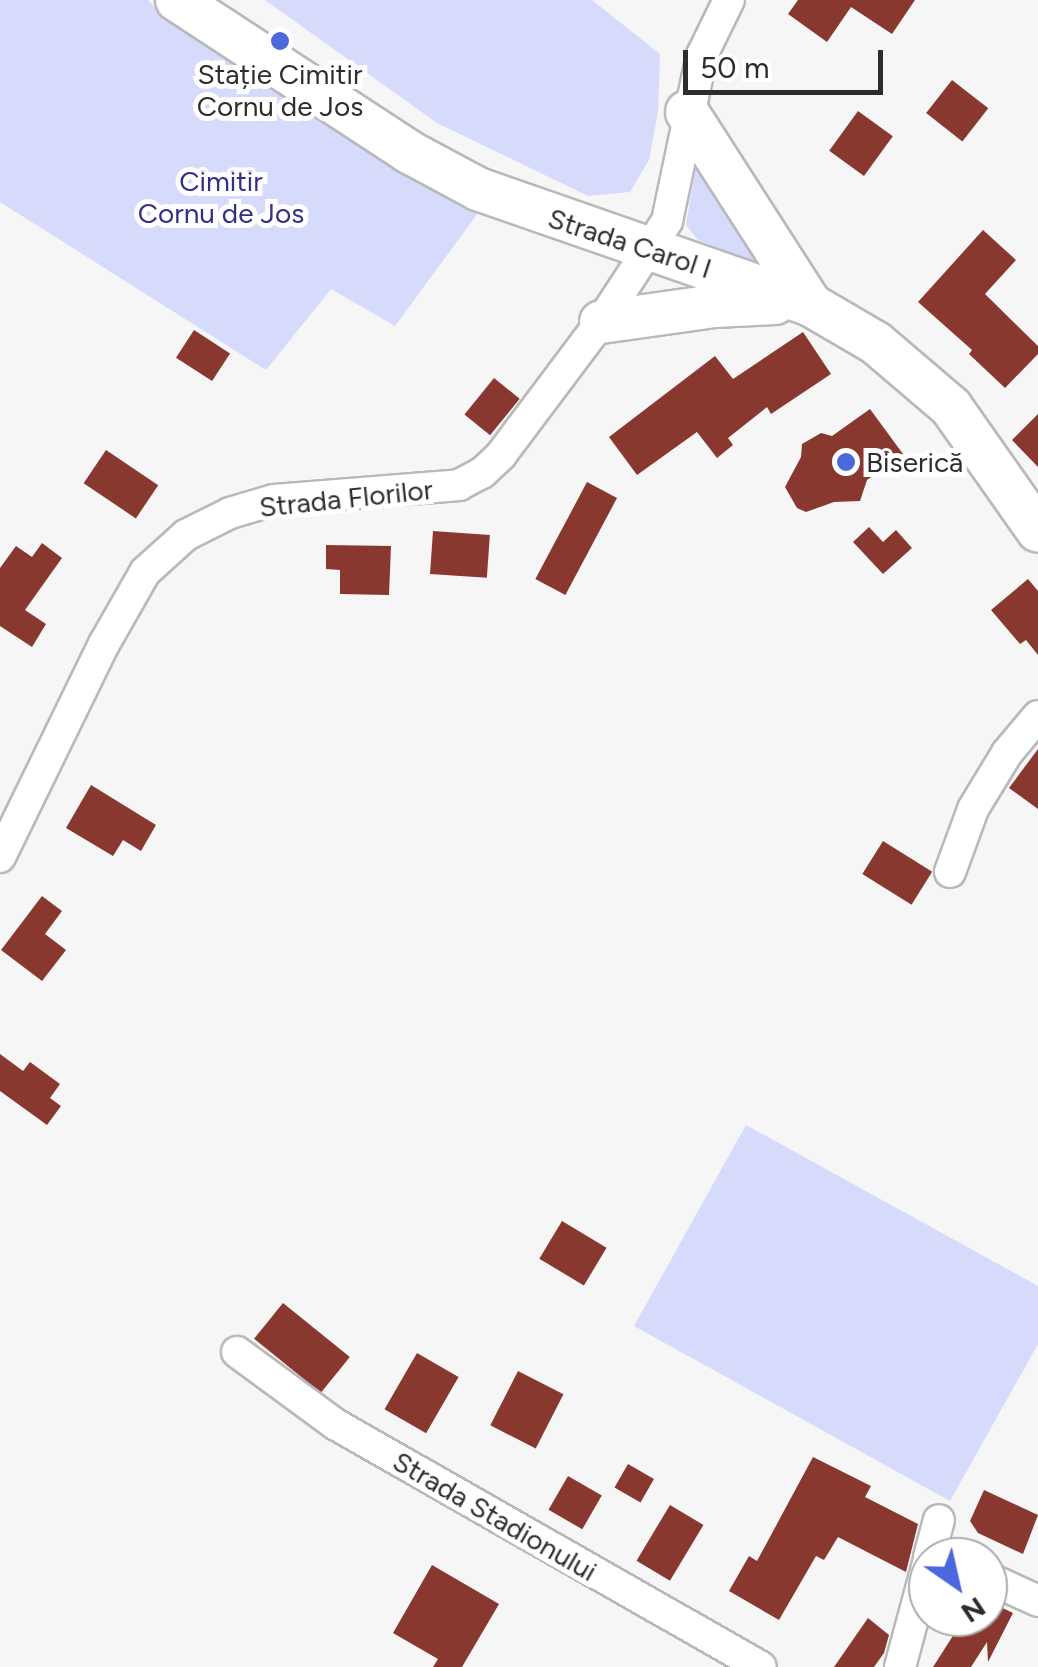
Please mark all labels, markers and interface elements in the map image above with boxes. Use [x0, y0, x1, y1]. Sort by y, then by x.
marker: Stație Cimitir Cornu de Jos [269, 30, 291, 52]
scale bar [688, 30, 888, 92]
text: 50 m [700, 49, 769, 86]
place label: Stație Cimitir Cornu de Jos [197, 57, 363, 123]
park label: Cimitir Cornu de Jos [138, 164, 304, 230]
street label: Strada Carol I [544, 201, 716, 285]
place label: Biserică [866, 445, 963, 479]
marker: Biserică [835, 451, 857, 473]
street label: Strada Florilor [257, 472, 435, 524]
street label: Strada Stadionului [387, 1444, 603, 1588]
north arrow [908, 1537, 1008, 1637]
text: N [955, 1590, 992, 1630]

